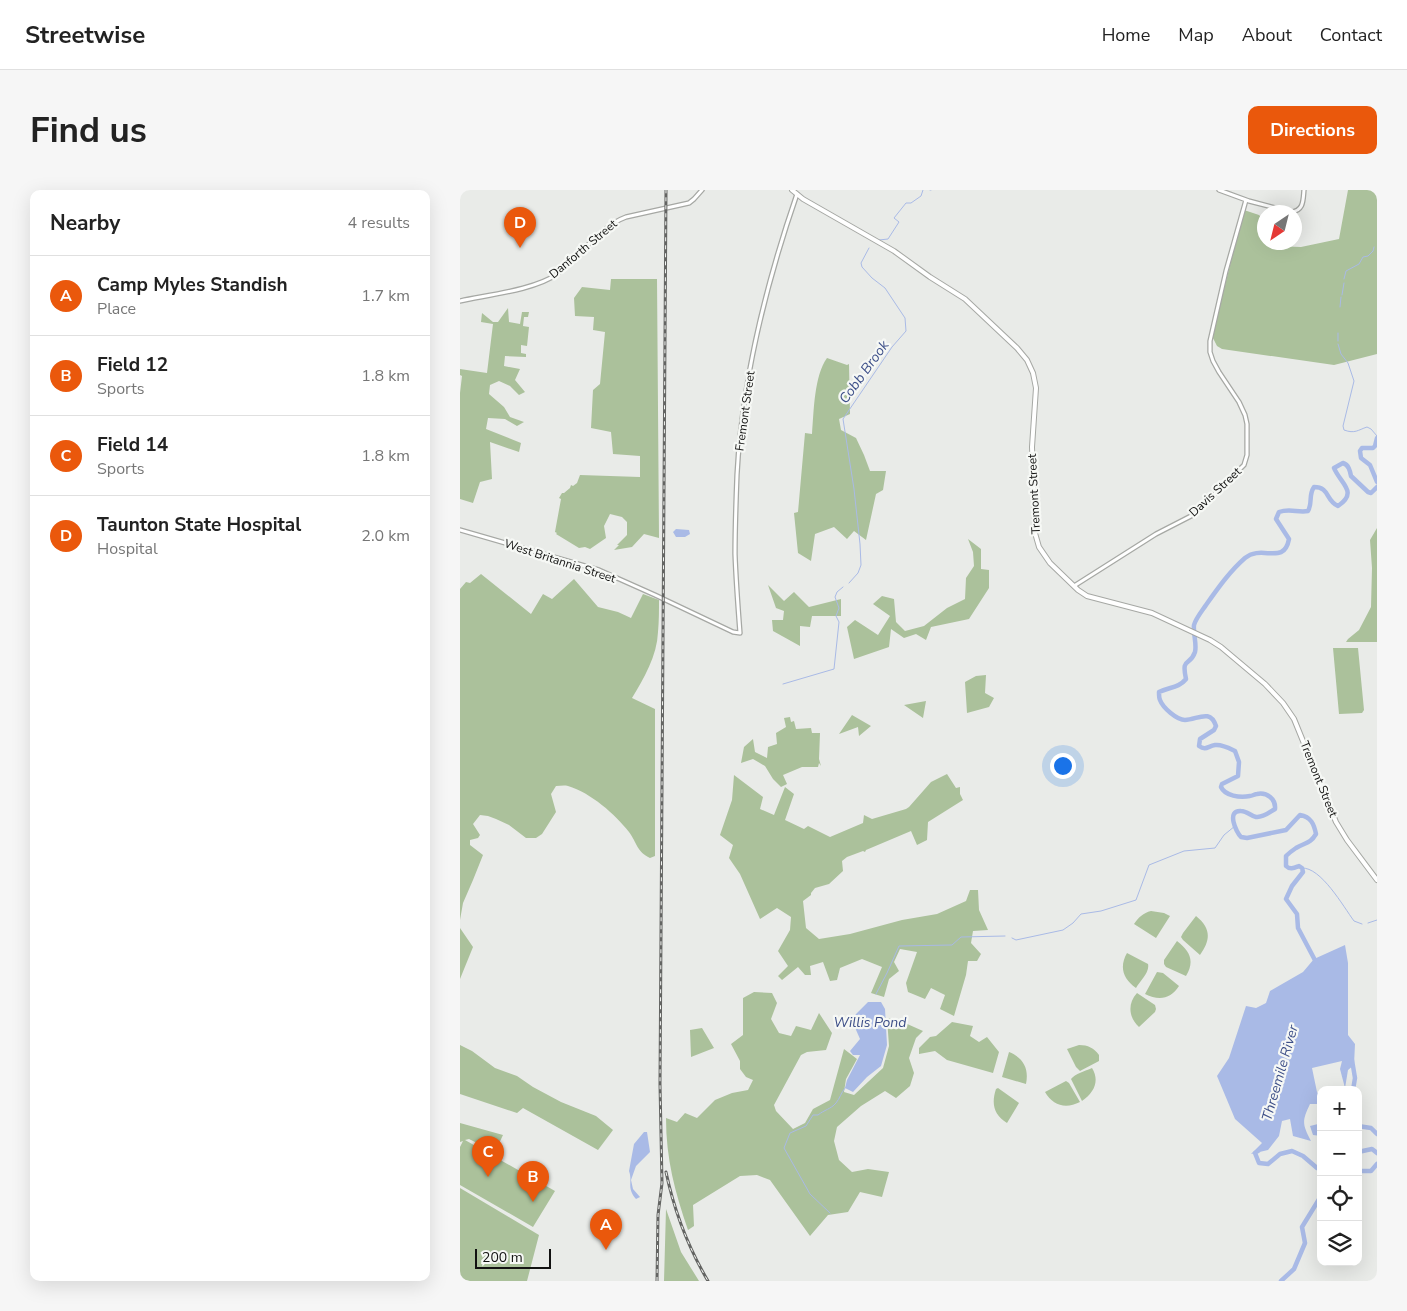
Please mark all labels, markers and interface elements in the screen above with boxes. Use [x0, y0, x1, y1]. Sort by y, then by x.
text: Streetwise [25, 19, 145, 51]
text: Home [1102, 23, 1150, 47]
text: Map [1178, 23, 1214, 47]
text: About [1242, 23, 1292, 47]
text: Contact [1320, 23, 1382, 47]
button: Directions [1248, 106, 1377, 154]
text: Find us [30, 107, 147, 154]
north arrow [1257, 205, 1302, 250]
pin: D [504, 207, 536, 248]
text: Nearby [50, 209, 120, 237]
text: 4 results [348, 212, 410, 234]
street label: Danforth Street [546, 215, 621, 282]
text: Camp Myles Standish [97, 272, 288, 298]
text: A [60, 285, 72, 307]
text: 1.7 km [361, 285, 410, 307]
text: Place [97, 298, 136, 320]
water label: Cobb Brook [835, 336, 894, 407]
text: Field 12 [97, 352, 168, 378]
text: B [60, 365, 72, 387]
text: 1.8 km [361, 365, 410, 387]
street label: Fremont Street [731, 369, 759, 452]
text: Sports [97, 378, 145, 400]
text: Field 14 [97, 432, 168, 458]
text: C [61, 445, 71, 467]
text: 1.8 km [361, 445, 410, 467]
street label: Tremont Street [1024, 452, 1044, 535]
text: Sports [97, 458, 145, 480]
street label: Davis Street [1185, 463, 1245, 520]
text: Taunton State Hospital [97, 512, 301, 538]
text: D [60, 525, 72, 547]
text: 2.0 km [361, 525, 410, 547]
street label: West Britannia Street [502, 535, 619, 587]
text: Hospital [97, 538, 158, 560]
street label: Tremont Street [1296, 739, 1342, 820]
your location [1050, 753, 1076, 779]
water label: Willis Pond [834, 1013, 907, 1032]
water label: Threemile River [1257, 1022, 1303, 1123]
map controls [1317, 1086, 1362, 1266]
button: + [1317, 1086, 1362, 1131]
button: − [1317, 1131, 1362, 1176]
pin: C [472, 1136, 504, 1177]
pin: B [517, 1161, 549, 1202]
button: locate [1317, 1176, 1362, 1221]
pin: A [590, 1209, 622, 1250]
button: layers [1317, 1221, 1362, 1266]
scale bar [475, 1246, 551, 1269]
text: 200 m [482, 1248, 523, 1267]

